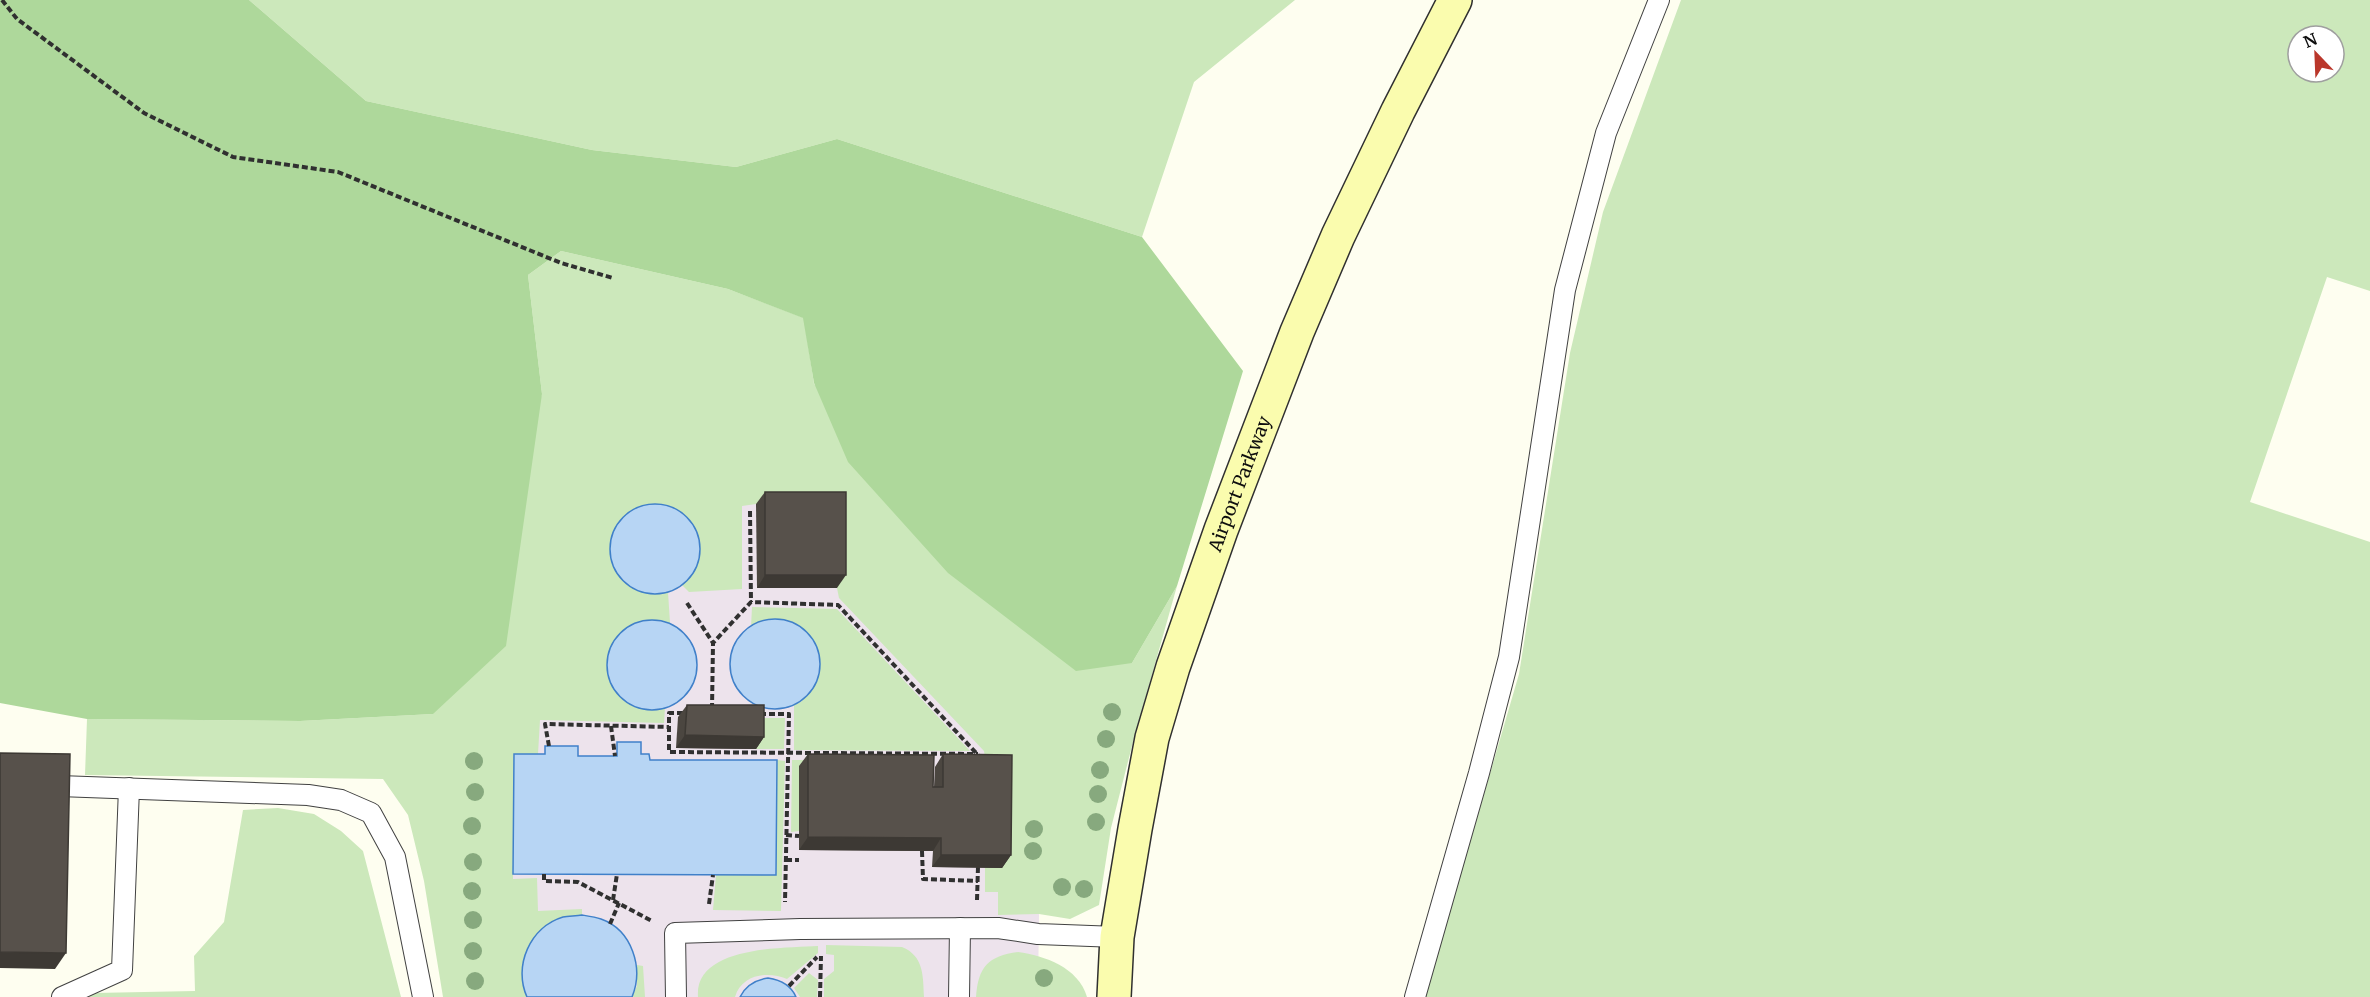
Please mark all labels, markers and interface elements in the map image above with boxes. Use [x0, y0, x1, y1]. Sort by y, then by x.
north arrow [2286, 24, 2346, 84]
text: N [2300, 28, 2320, 52]
street label: Airport Parkway [1203, 412, 1275, 555]

